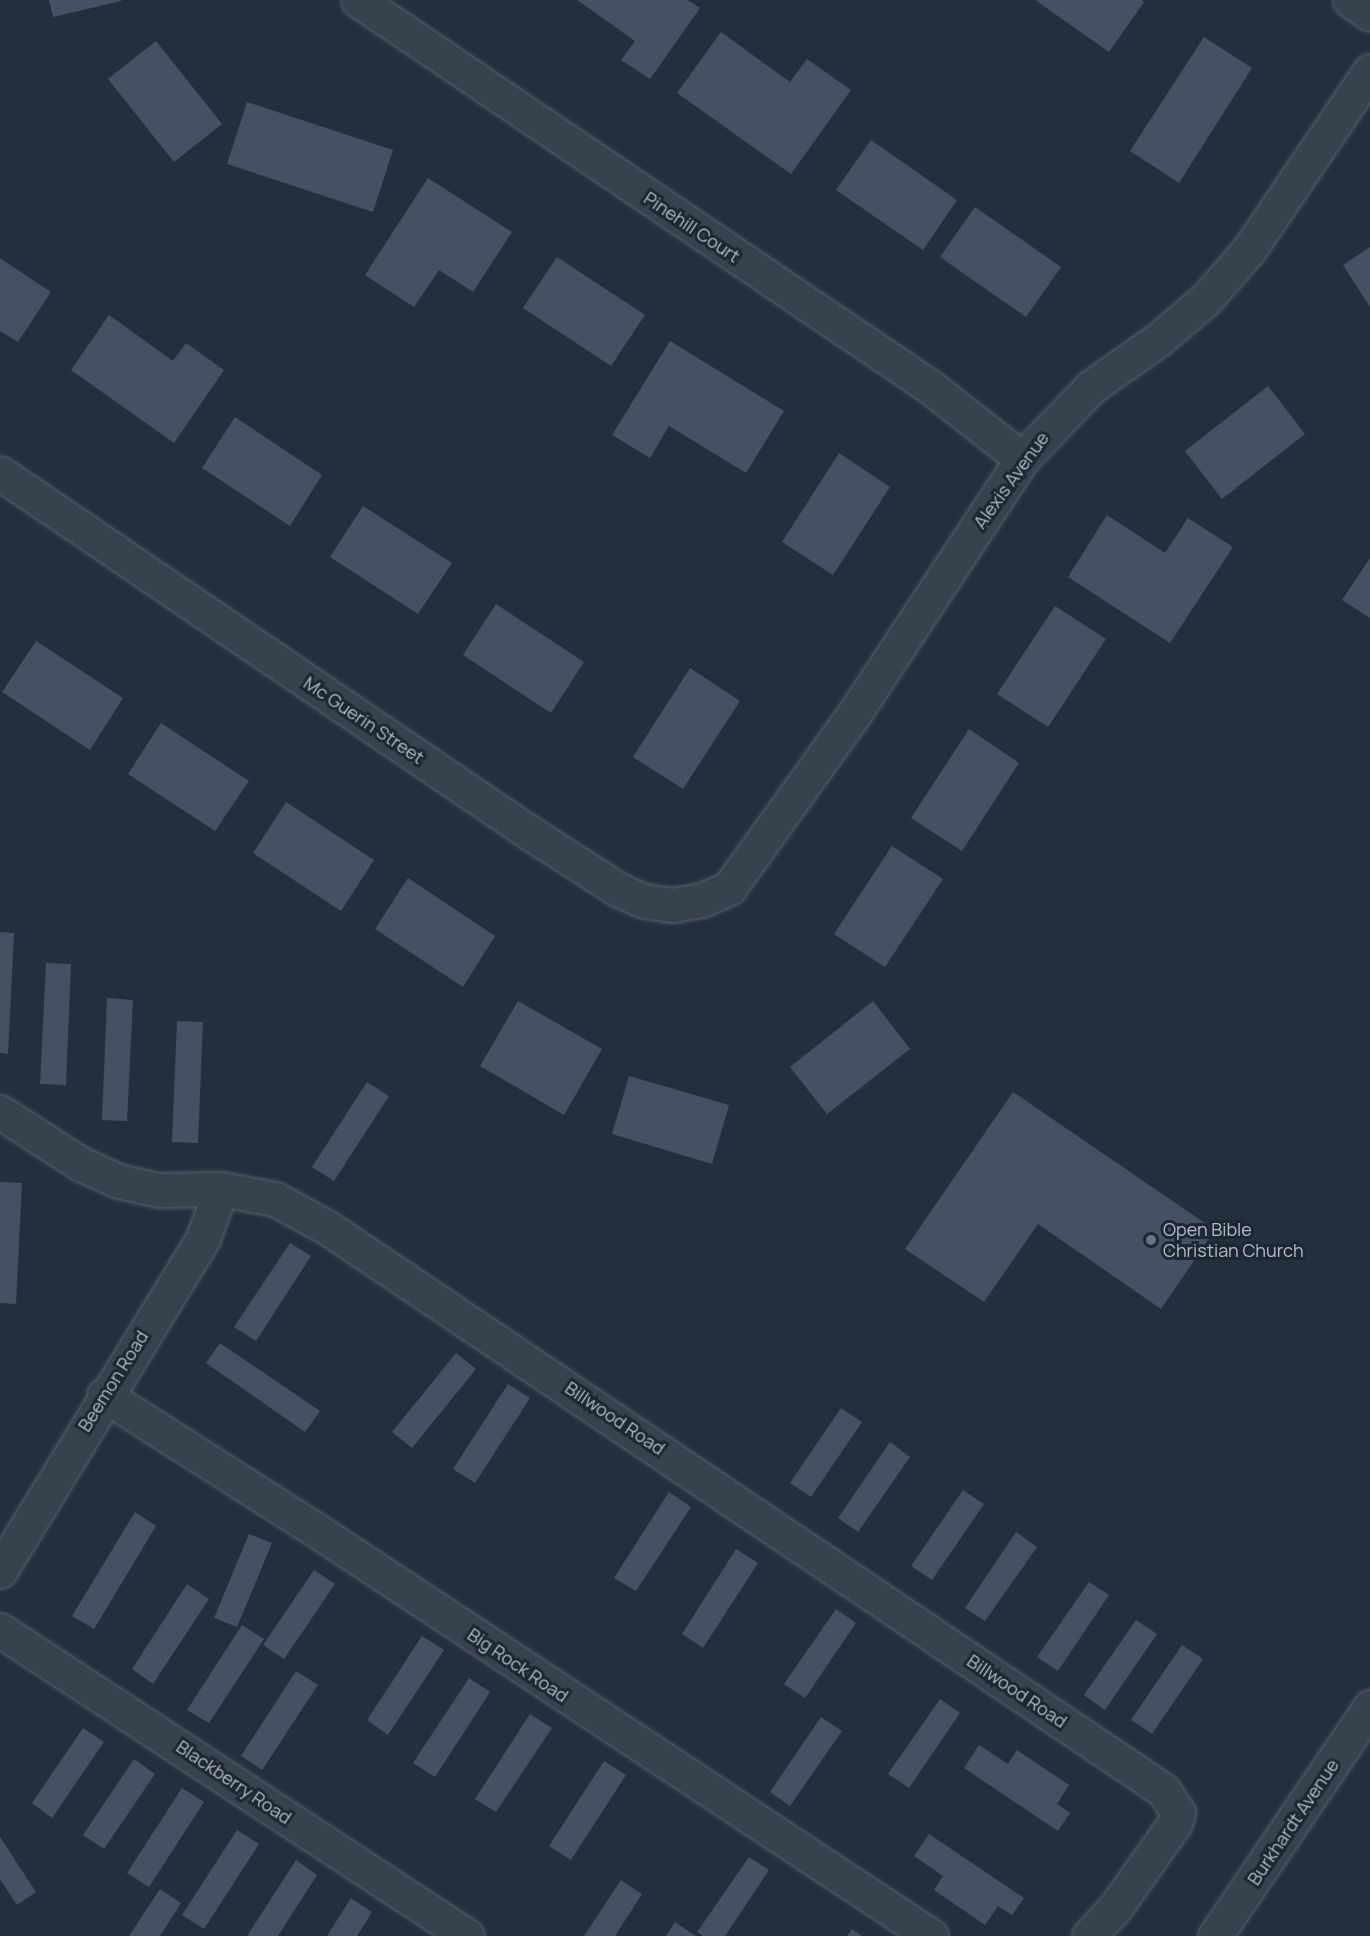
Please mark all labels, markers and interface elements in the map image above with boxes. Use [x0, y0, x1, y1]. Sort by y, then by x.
street label: Pinehill Court [640, 187, 744, 267]
street label: Alexis Avenue [969, 427, 1053, 533]
street label: Mc Guerin Street [300, 672, 428, 768]
place label: Open Bible Christian Church [1163, 1219, 1304, 1262]
marker: Open Bible Christian Church [1144, 1233, 1158, 1247]
street label: Beemon Road [73, 1327, 153, 1435]
street label: Billwood Road [561, 1377, 669, 1459]
street label: Big Rock Road [464, 1623, 572, 1707]
street label: Billwood Road [963, 1650, 1071, 1732]
street label: Blackberry Road [172, 1736, 296, 1828]
street label: Burkhardt Avenue [1243, 1755, 1343, 1889]

